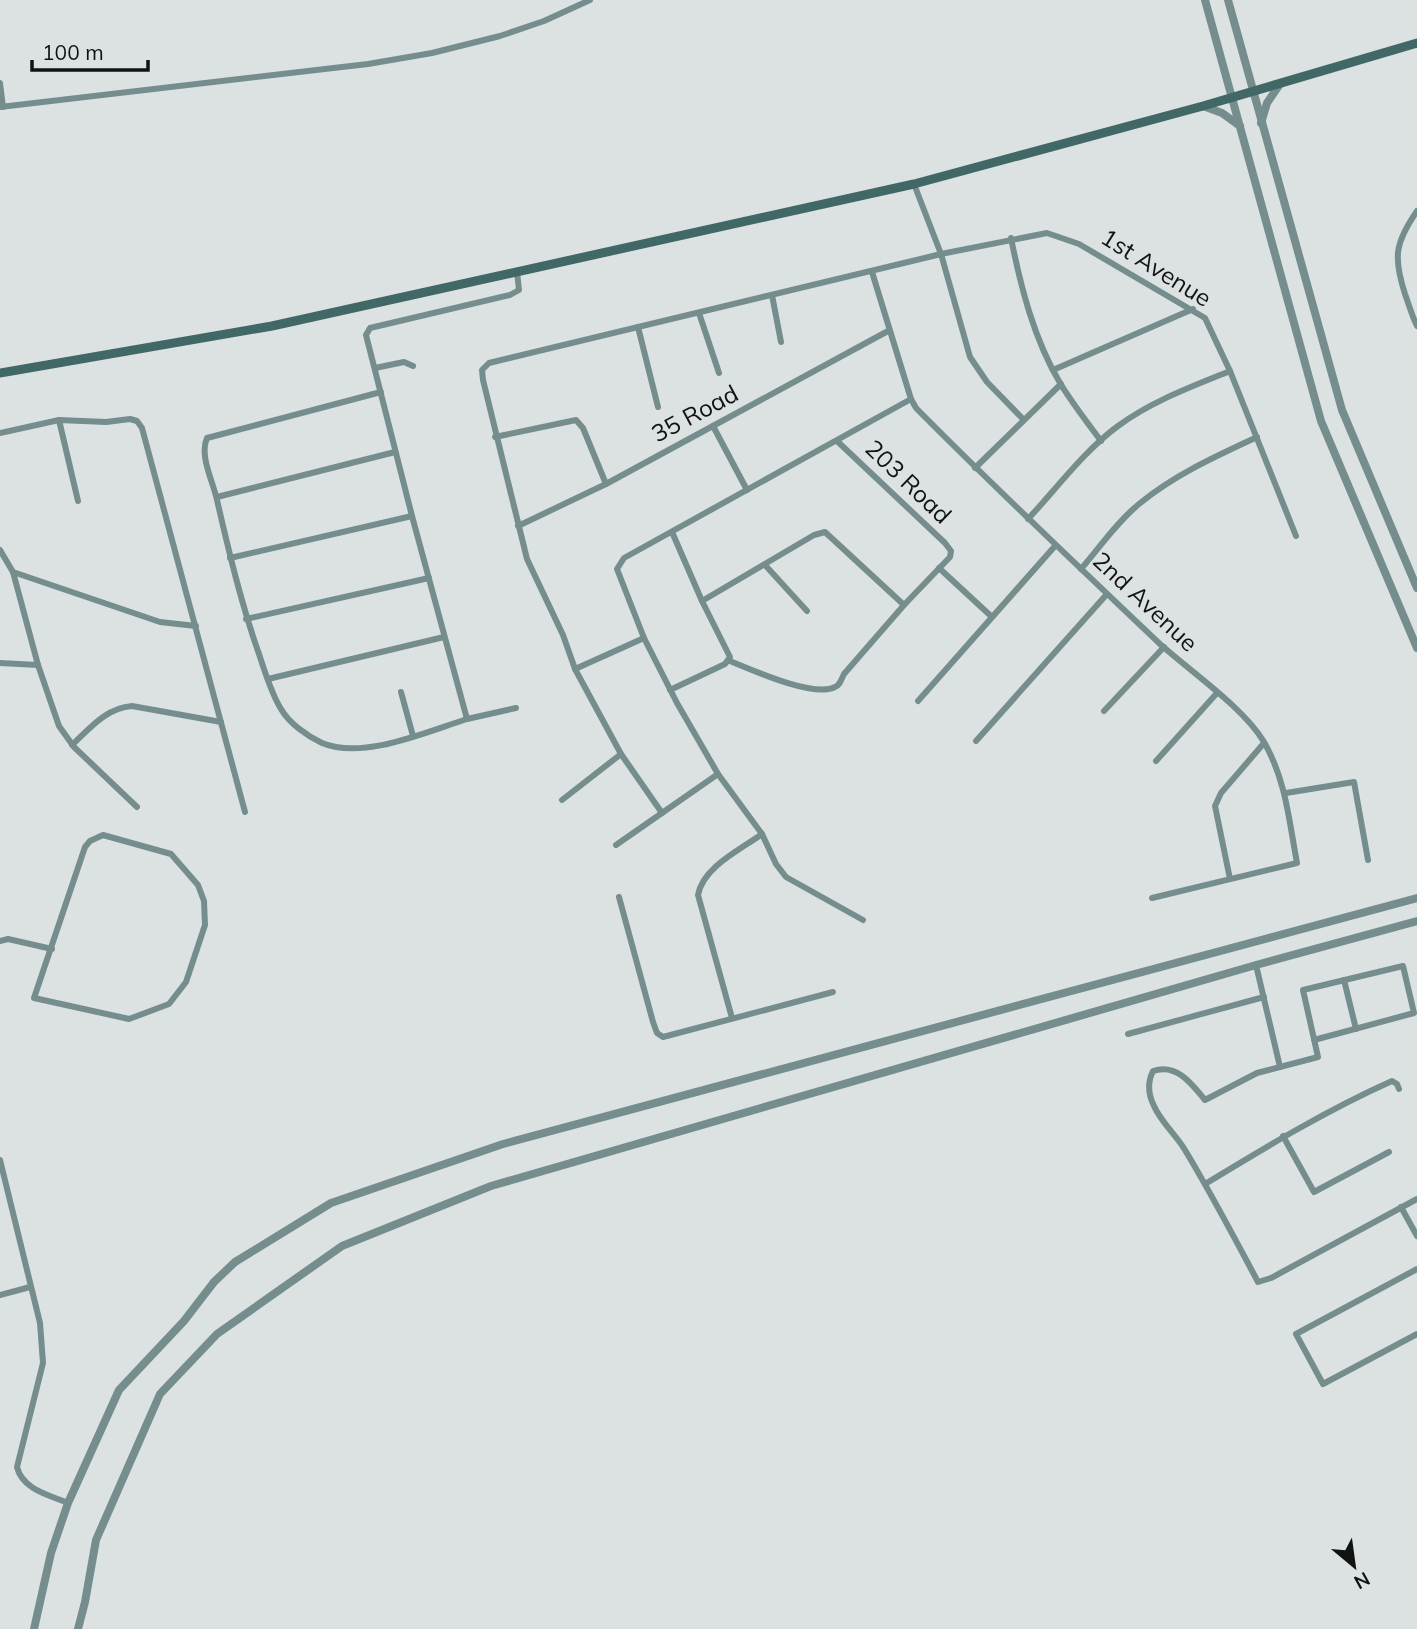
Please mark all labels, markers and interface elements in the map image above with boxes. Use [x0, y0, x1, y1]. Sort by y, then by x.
scale bar [32, 28, 147, 72]
text: 100 m [42, 39, 104, 65]
street label: 1st Avenue [1096, 221, 1217, 313]
street label: 35 Road [646, 378, 743, 448]
street label: 203 Road [859, 433, 958, 530]
street label: 2nd Avenue [1087, 545, 1204, 658]
north arrow [1319, 1531, 1389, 1601]
text: N [1350, 1567, 1374, 1595]

